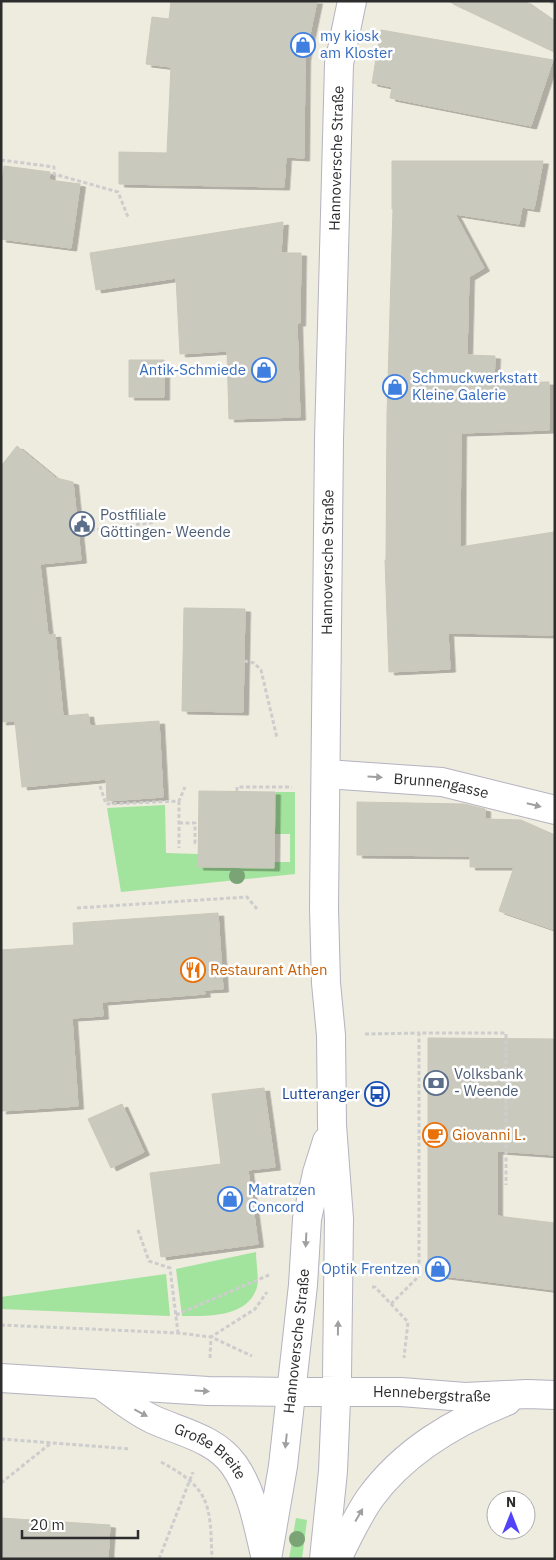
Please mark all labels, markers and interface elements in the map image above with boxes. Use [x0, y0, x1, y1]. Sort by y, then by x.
place label: my kiosk am Kloster [320, 26, 393, 62]
shop icon: my kiosk am Kloster [290, 32, 316, 58]
street label: Hannoversche Straße [325, 85, 347, 231]
shop icon: Antik-Schmiede [251, 357, 277, 383]
place label: Antik-Schmiede [139, 360, 246, 379]
place label: Schmuckwerkstatt Kleine Galerie [412, 368, 538, 404]
shop icon: Schmuckwerkstatt Kleine Galerie [382, 374, 408, 400]
street label: Hannoversche Straße [317, 489, 337, 635]
place label: Postfiliale Göttingen- Weende [100, 505, 231, 541]
public building icon: Postfiliale Göttingen- Weende [69, 511, 95, 537]
street label: Brunnengasse [393, 769, 491, 802]
one-way arrow [367, 774, 383, 782]
one-way arrow [527, 801, 542, 809]
restaurant icon: Restaurant Athen [180, 957, 206, 983]
place label: Restaurant Athen [210, 960, 327, 979]
place label: Volksbank - Weende [454, 1064, 523, 1100]
bank icon: Volksbank - Weende [423, 1070, 449, 1096]
bus stop icon: Lutteranger [364, 1081, 390, 1107]
place label: Lutteranger [282, 1084, 360, 1103]
cafe icon: Giovanni L. [422, 1122, 448, 1148]
place label: Giovanni L. [452, 1125, 526, 1144]
place label: Matratzen Concord [248, 1180, 316, 1216]
shop icon: Matratzen Concord [217, 1186, 243, 1212]
one-way arrow [302, 1232, 310, 1248]
shop icon: Optik Frentzen [425, 1256, 451, 1282]
place label: Optik Frentzen [321, 1259, 420, 1278]
street label: Hannoversche Straße [279, 1268, 313, 1414]
one-way arrow [335, 1320, 343, 1336]
street label: Hennebergstraße [373, 1382, 491, 1406]
one-way arrow [195, 1387, 211, 1395]
one-way arrow [134, 1409, 148, 1417]
street label: Große Breite [172, 1419, 251, 1483]
one-way arrow [282, 1433, 290, 1449]
north arrow [486, 1490, 536, 1540]
text: N [506, 1493, 516, 1511]
scale bar [22, 1508, 139, 1540]
one-way arrow [355, 1509, 364, 1522]
text: 20 m [30, 1515, 65, 1534]

